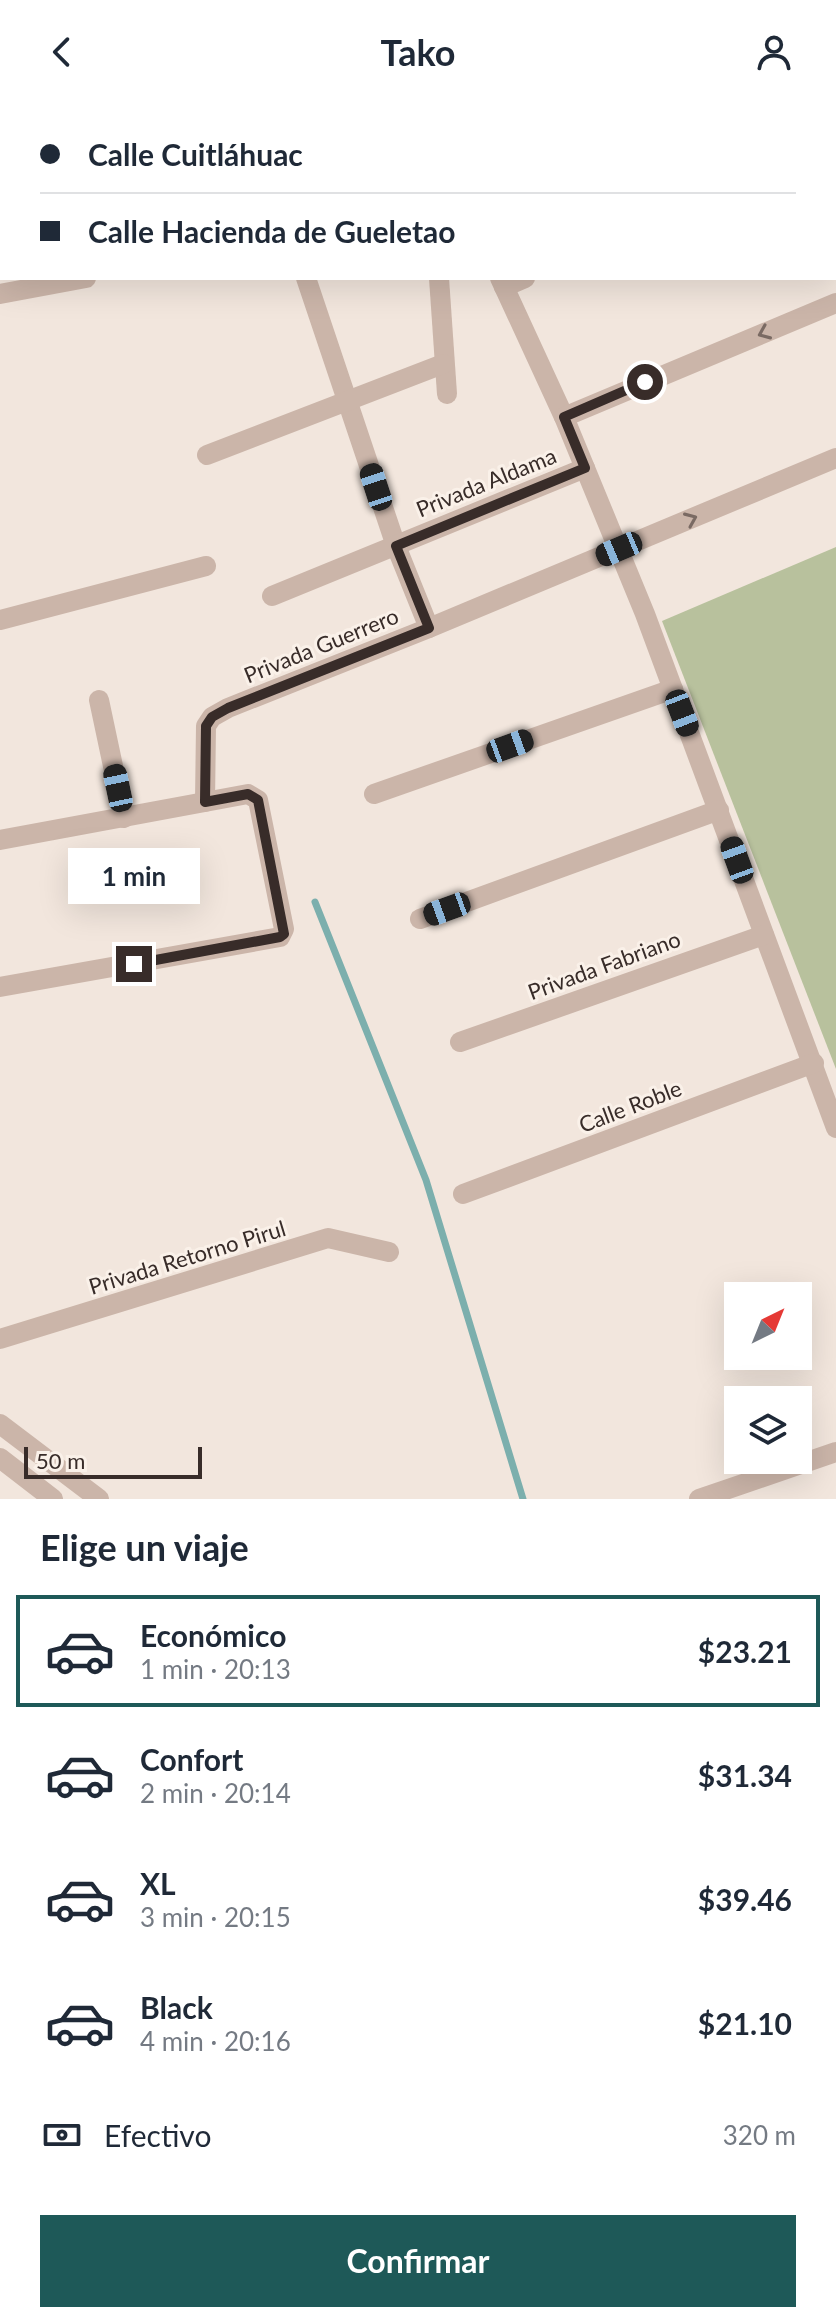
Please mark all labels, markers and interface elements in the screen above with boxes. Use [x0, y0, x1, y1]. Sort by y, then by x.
icon: back [40, 30, 84, 74]
text: Tako [381, 30, 455, 74]
icon: person [752, 30, 796, 74]
text: Calle Cuitláhuac [88, 136, 303, 172]
text: Calle Hacienda de Gueletao [88, 213, 456, 249]
one-way arrow [758, 323, 772, 339]
route start [627, 364, 663, 400]
street label: Privada Aldama [412, 442, 560, 522]
car [357, 460, 395, 514]
one-way arrow [683, 512, 697, 528]
car [592, 529, 646, 569]
street label: Privada Guerrero [240, 602, 402, 688]
car [662, 686, 702, 740]
car [483, 727, 537, 765]
car [101, 762, 135, 814]
car [718, 833, 756, 887]
callout: 1 min [68, 848, 200, 904]
text: 1 min [102, 860, 166, 892]
car [420, 890, 474, 928]
street label: Privada Fabriano [524, 925, 684, 1005]
route end [116, 946, 152, 982]
street label: Calle Roble [575, 1074, 685, 1138]
street label: Privada Retorno Pirul [85, 1214, 289, 1300]
north arrow [724, 1282, 812, 1370]
map controls [724, 1282, 812, 1474]
button: layers [724, 1386, 812, 1474]
scale bar [24, 1443, 202, 1479]
text: 50 m [36, 1447, 85, 1474]
text: Elige un viaje [40, 1525, 249, 1569]
icon: car [44, 1615, 116, 1687]
text: Económico [140, 1617, 286, 1653]
text: $23.21 [698, 1633, 792, 1669]
text: 1 min · 20:13 [140, 1653, 291, 1685]
icon: car [44, 1739, 116, 1811]
text: Confort [140, 1741, 243, 1777]
text: $31.34 [698, 1757, 792, 1793]
text: 2 min · 20:14 [140, 1777, 291, 1809]
icon: car [44, 1863, 116, 1935]
text: XL [140, 1865, 176, 1901]
text: $39.46 [698, 1881, 792, 1917]
text: 3 min · 20:15 [140, 1901, 291, 1933]
icon: car [44, 1987, 116, 2059]
text: Black [140, 1989, 213, 2025]
text: $21.10 [698, 2005, 792, 2041]
text: 4 min · 20:16 [140, 2025, 291, 2057]
icon: cash [40, 2113, 84, 2157]
text: Efectivo [104, 2117, 211, 2153]
text: 320 m [723, 2119, 796, 2151]
button: Confirmar [40, 2215, 796, 2307]

